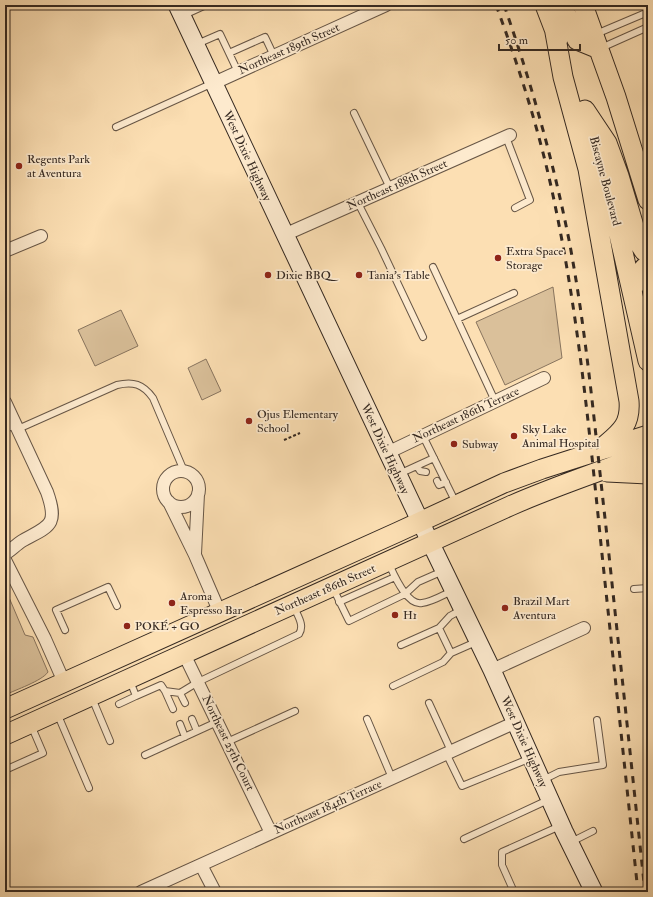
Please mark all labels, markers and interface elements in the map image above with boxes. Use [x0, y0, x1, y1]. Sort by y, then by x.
street label: Northeast 189th Street [236, 20, 342, 78]
scale bar [499, 26, 580, 52]
text: 50 m [505, 33, 529, 48]
street label: West Dixie Highway [219, 107, 275, 204]
street label: Biscayne Boulevard [586, 135, 624, 227]
place label: Regents Park at Aventura [27, 152, 90, 181]
street label: Northeast 188th Street [344, 156, 450, 214]
marker: Regents Park at Aventura [14, 161, 24, 171]
place label: Extra Space Storage [506, 244, 563, 273]
marker: Extra Space Storage [493, 253, 503, 263]
place label: Dixie BBQ [276, 268, 339, 283]
place label: Tania's Table [367, 268, 430, 283]
marker: Dixie BBQ [263, 270, 273, 280]
marker: Tania's Table [354, 270, 364, 280]
street label: Northeast 186th Terrace [410, 384, 522, 446]
street label: West Dixie Highway [357, 400, 413, 497]
place label: Ojus Elementary School [257, 407, 339, 436]
marker: Ojus Elementary School [244, 416, 254, 426]
place label: Sky Lake Animal Hospital [521, 422, 599, 451]
marker: Sky Lake Animal Hospital [509, 431, 519, 441]
place label: Subway [462, 437, 499, 452]
marker: Subway [449, 439, 459, 449]
street label: Northeast 186th Street [272, 561, 378, 619]
place label: Aroma Espresso Bar [179, 589, 243, 618]
place label: Brazil Mart Aventura [512, 594, 570, 623]
marker: Aroma Espresso Bar [167, 598, 177, 608]
marker: Brazil Mart Aventura [500, 603, 510, 613]
place label: H1 [403, 608, 417, 623]
marker: H1 [390, 610, 400, 620]
place label: POKÉ + GO [135, 619, 200, 634]
marker: POKÉ + GO [122, 621, 132, 631]
street label: Northeast 25th Court [198, 693, 258, 793]
street label: West Dixie Highway [497, 693, 551, 791]
street label: Northeast 184th Terrace [272, 776, 384, 838]

